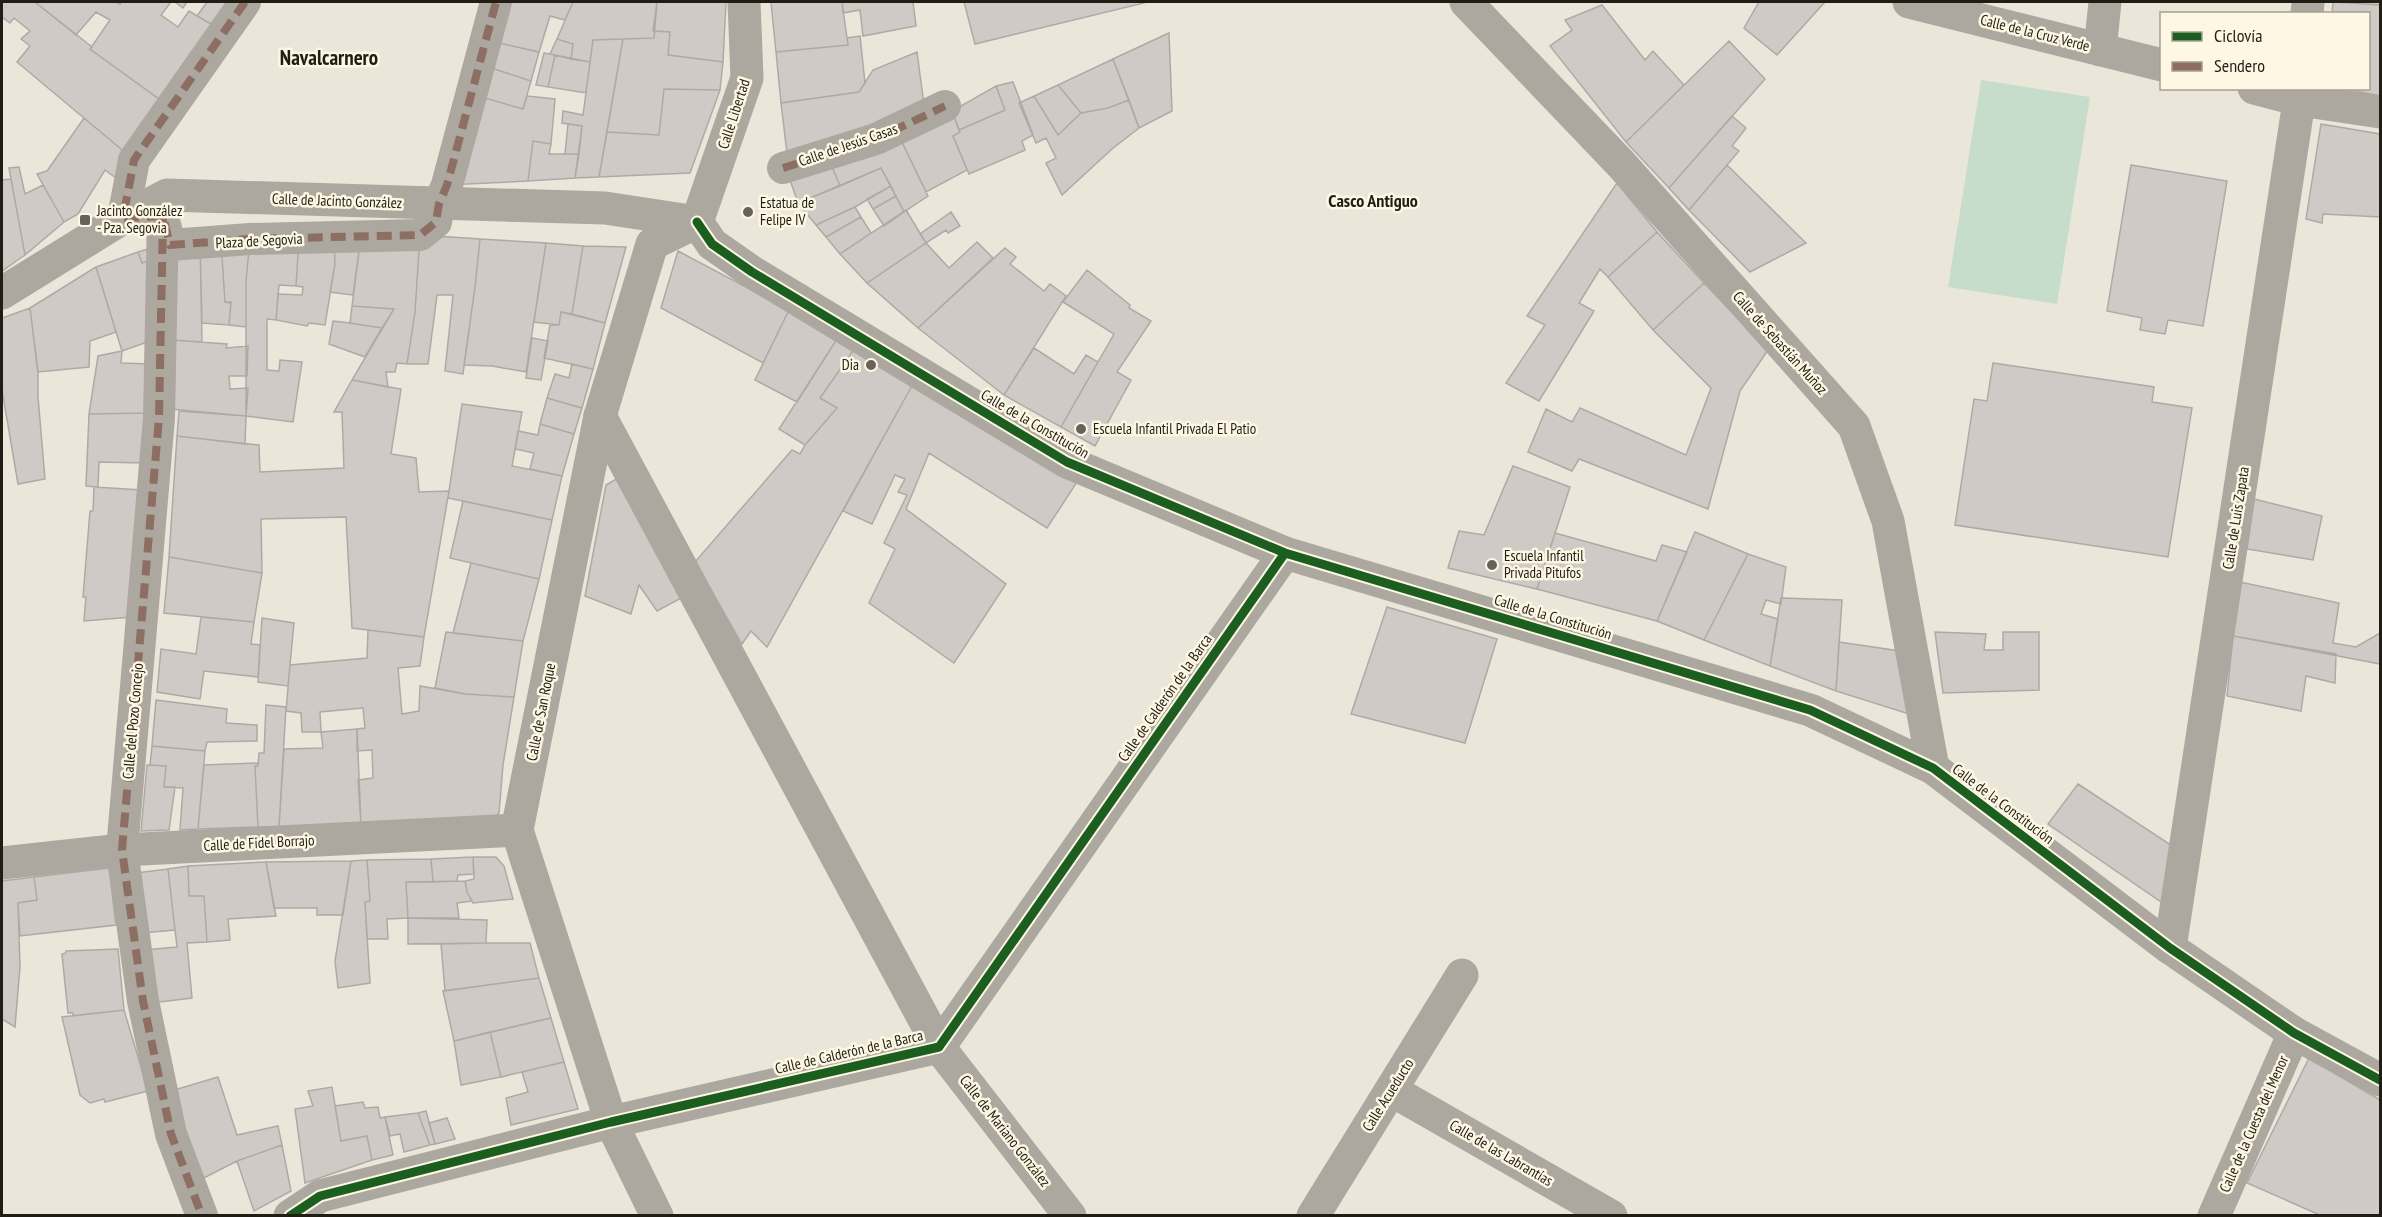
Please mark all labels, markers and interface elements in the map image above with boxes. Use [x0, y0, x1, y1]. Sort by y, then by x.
street label: Calle de la Cruz Verde [1979, 10, 2092, 55]
legend [2160, 12, 2370, 90]
text: Ciclovía [2214, 24, 2262, 47]
district label: Navalcarnero [280, 44, 378, 71]
text: Sendero [2214, 54, 2265, 77]
street label: Calle Libertad [713, 77, 754, 151]
street label: Calle de Jesús Casas [796, 119, 900, 170]
street label: Calle de Jacinto González [272, 189, 402, 212]
district label: Casco Antiguo [1328, 189, 1418, 212]
place label: Estatua de Felipe IV [760, 193, 814, 229]
place label: Jacinto González - Pza. Segovia [96, 201, 182, 237]
marker: Estatua de Felipe IV [741, 205, 755, 219]
marker: Jacinto González - Pza. Segovia [78, 213, 92, 227]
street label: Plaza de Segovia [215, 229, 303, 252]
street label: Calle de Sebastián Muñoz [1729, 287, 1832, 398]
place label: Dia [842, 355, 859, 374]
marker: Dia [864, 358, 878, 372]
street label: Calle de la Constitución [978, 385, 1093, 462]
place label: Escuela Infantil Privada El Patio [1093, 419, 1256, 438]
marker: Escuela Infantil Privada El Patio [1074, 422, 1088, 436]
street label: Calle de Luis Zapata [2218, 465, 2253, 571]
place label: Escuela Infantil Privada Pitufos [1504, 546, 1584, 582]
marker: Escuela Infantil Privada Pitufos [1485, 558, 1499, 572]
street label: Calle de la Constitución [1492, 590, 1614, 643]
street label: Calle de Calderón de la Barca [1113, 630, 1216, 765]
street label: Calle de San Roque [522, 661, 559, 762]
street label: Calle del Pozo Concejo [118, 662, 147, 780]
street label: Calle de la Constitución [1949, 759, 2058, 848]
street label: Calle de Fidel Borrajo [203, 830, 315, 855]
street label: Calle de Calderón de la Barca [773, 1025, 925, 1078]
street label: Calle de la Cuesta del Menor [2215, 1052, 2293, 1195]
street label: Calle Acueducto [1358, 1055, 1417, 1135]
street label: Calle de Mariano González [956, 1071, 1055, 1190]
street label: Calle de las Labrantías [1446, 1115, 1556, 1190]

